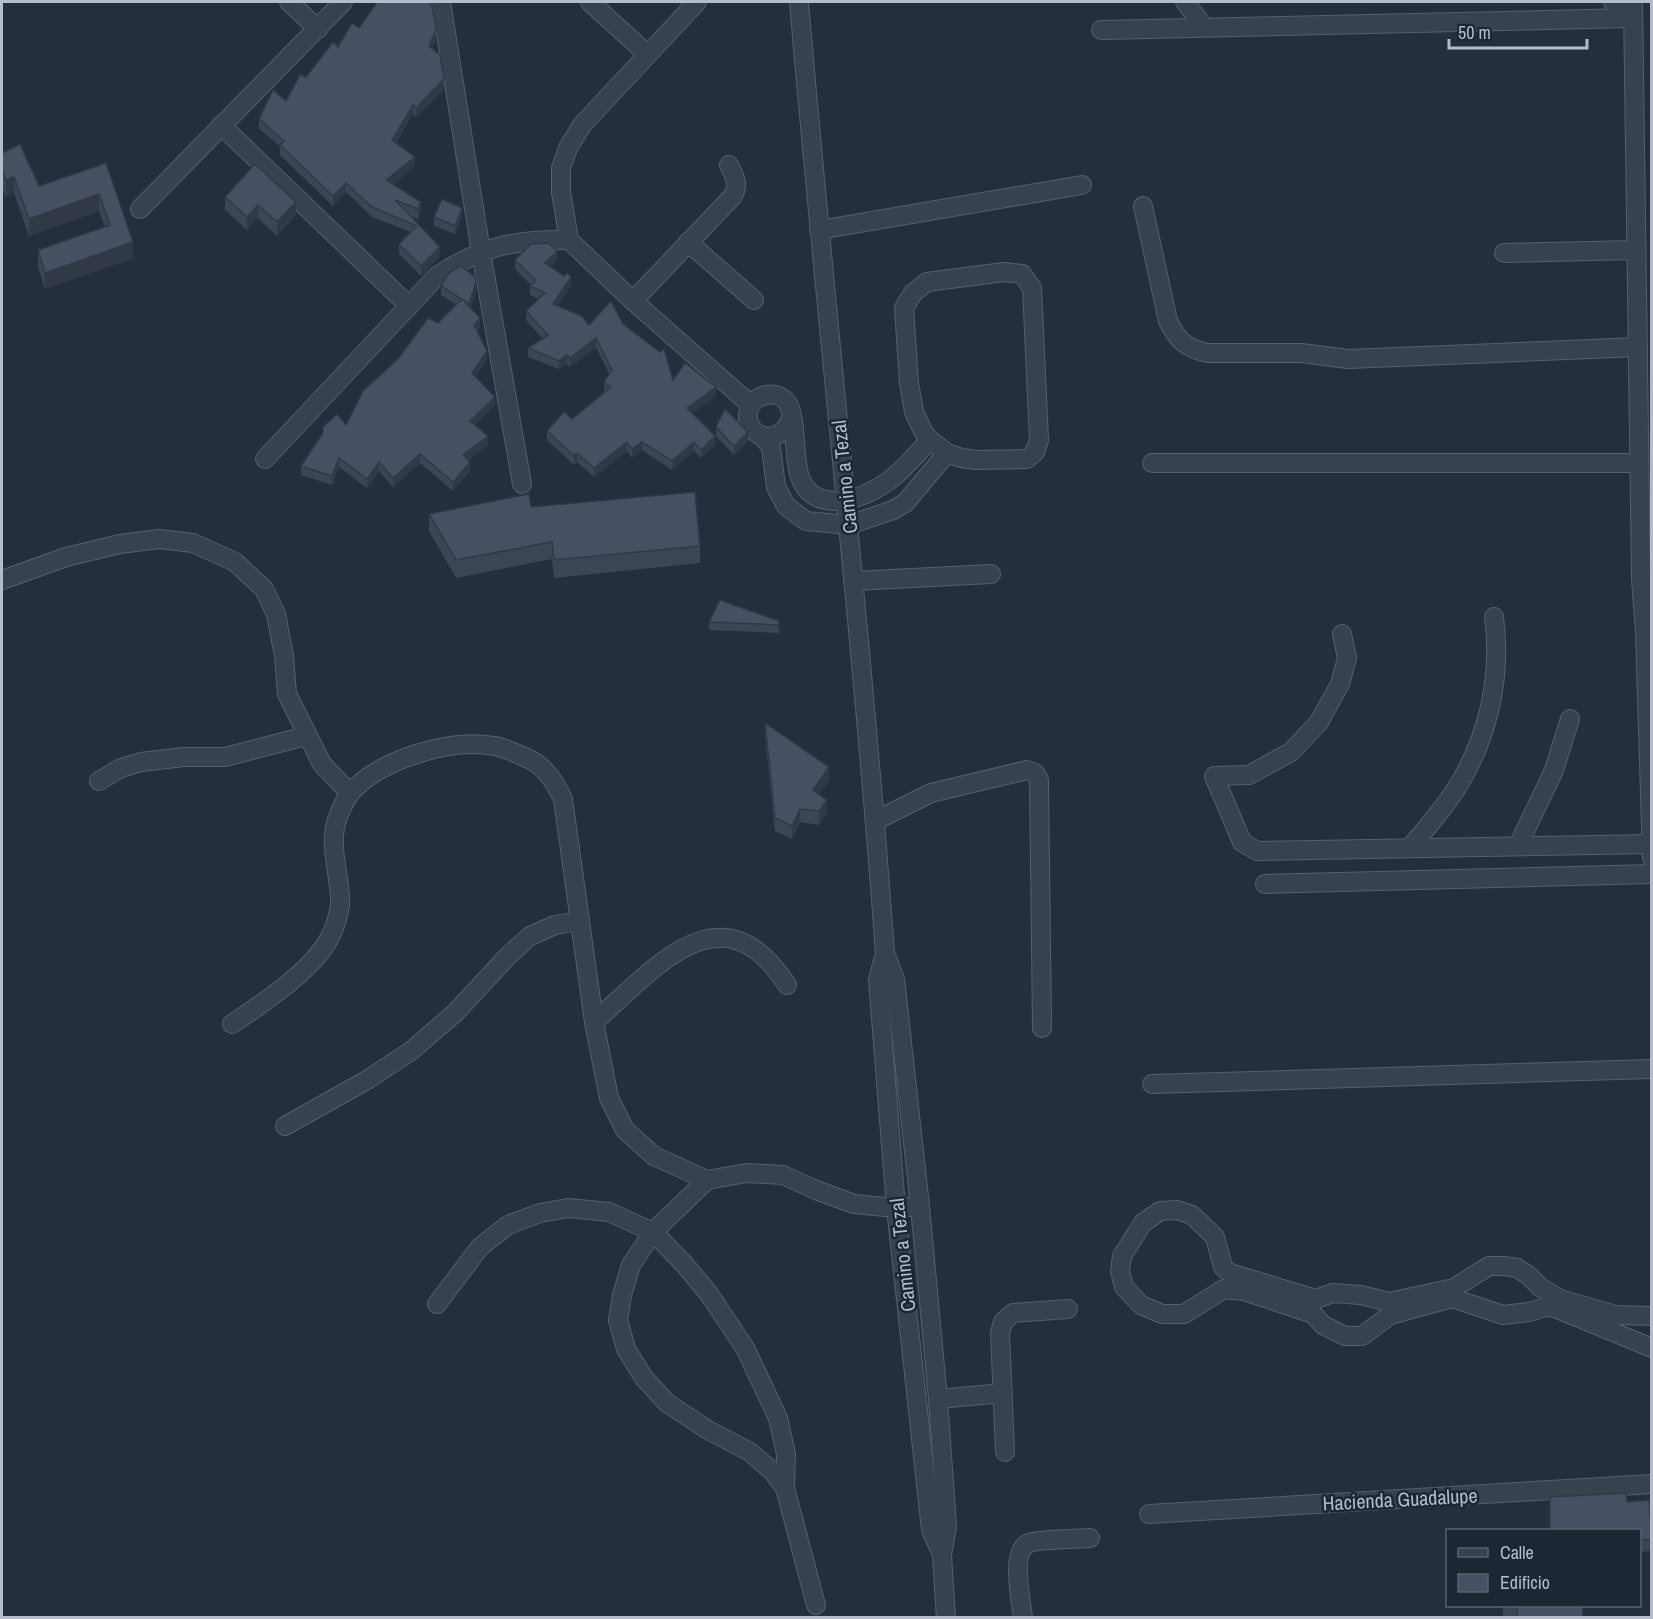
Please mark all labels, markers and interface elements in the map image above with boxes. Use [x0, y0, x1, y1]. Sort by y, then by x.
scale bar [1449, 12, 1587, 50]
text: 50 m [1458, 20, 1491, 45]
street label: Camino a Tezal [825, 419, 863, 535]
street label: Camino a Tezal [883, 1197, 921, 1313]
street label: Hacienda Guadalupe [1322, 1481, 1478, 1517]
legend [1446, 1529, 1641, 1607]
text: Calle [1500, 1540, 1534, 1565]
text: Edificio [1500, 1570, 1550, 1595]

